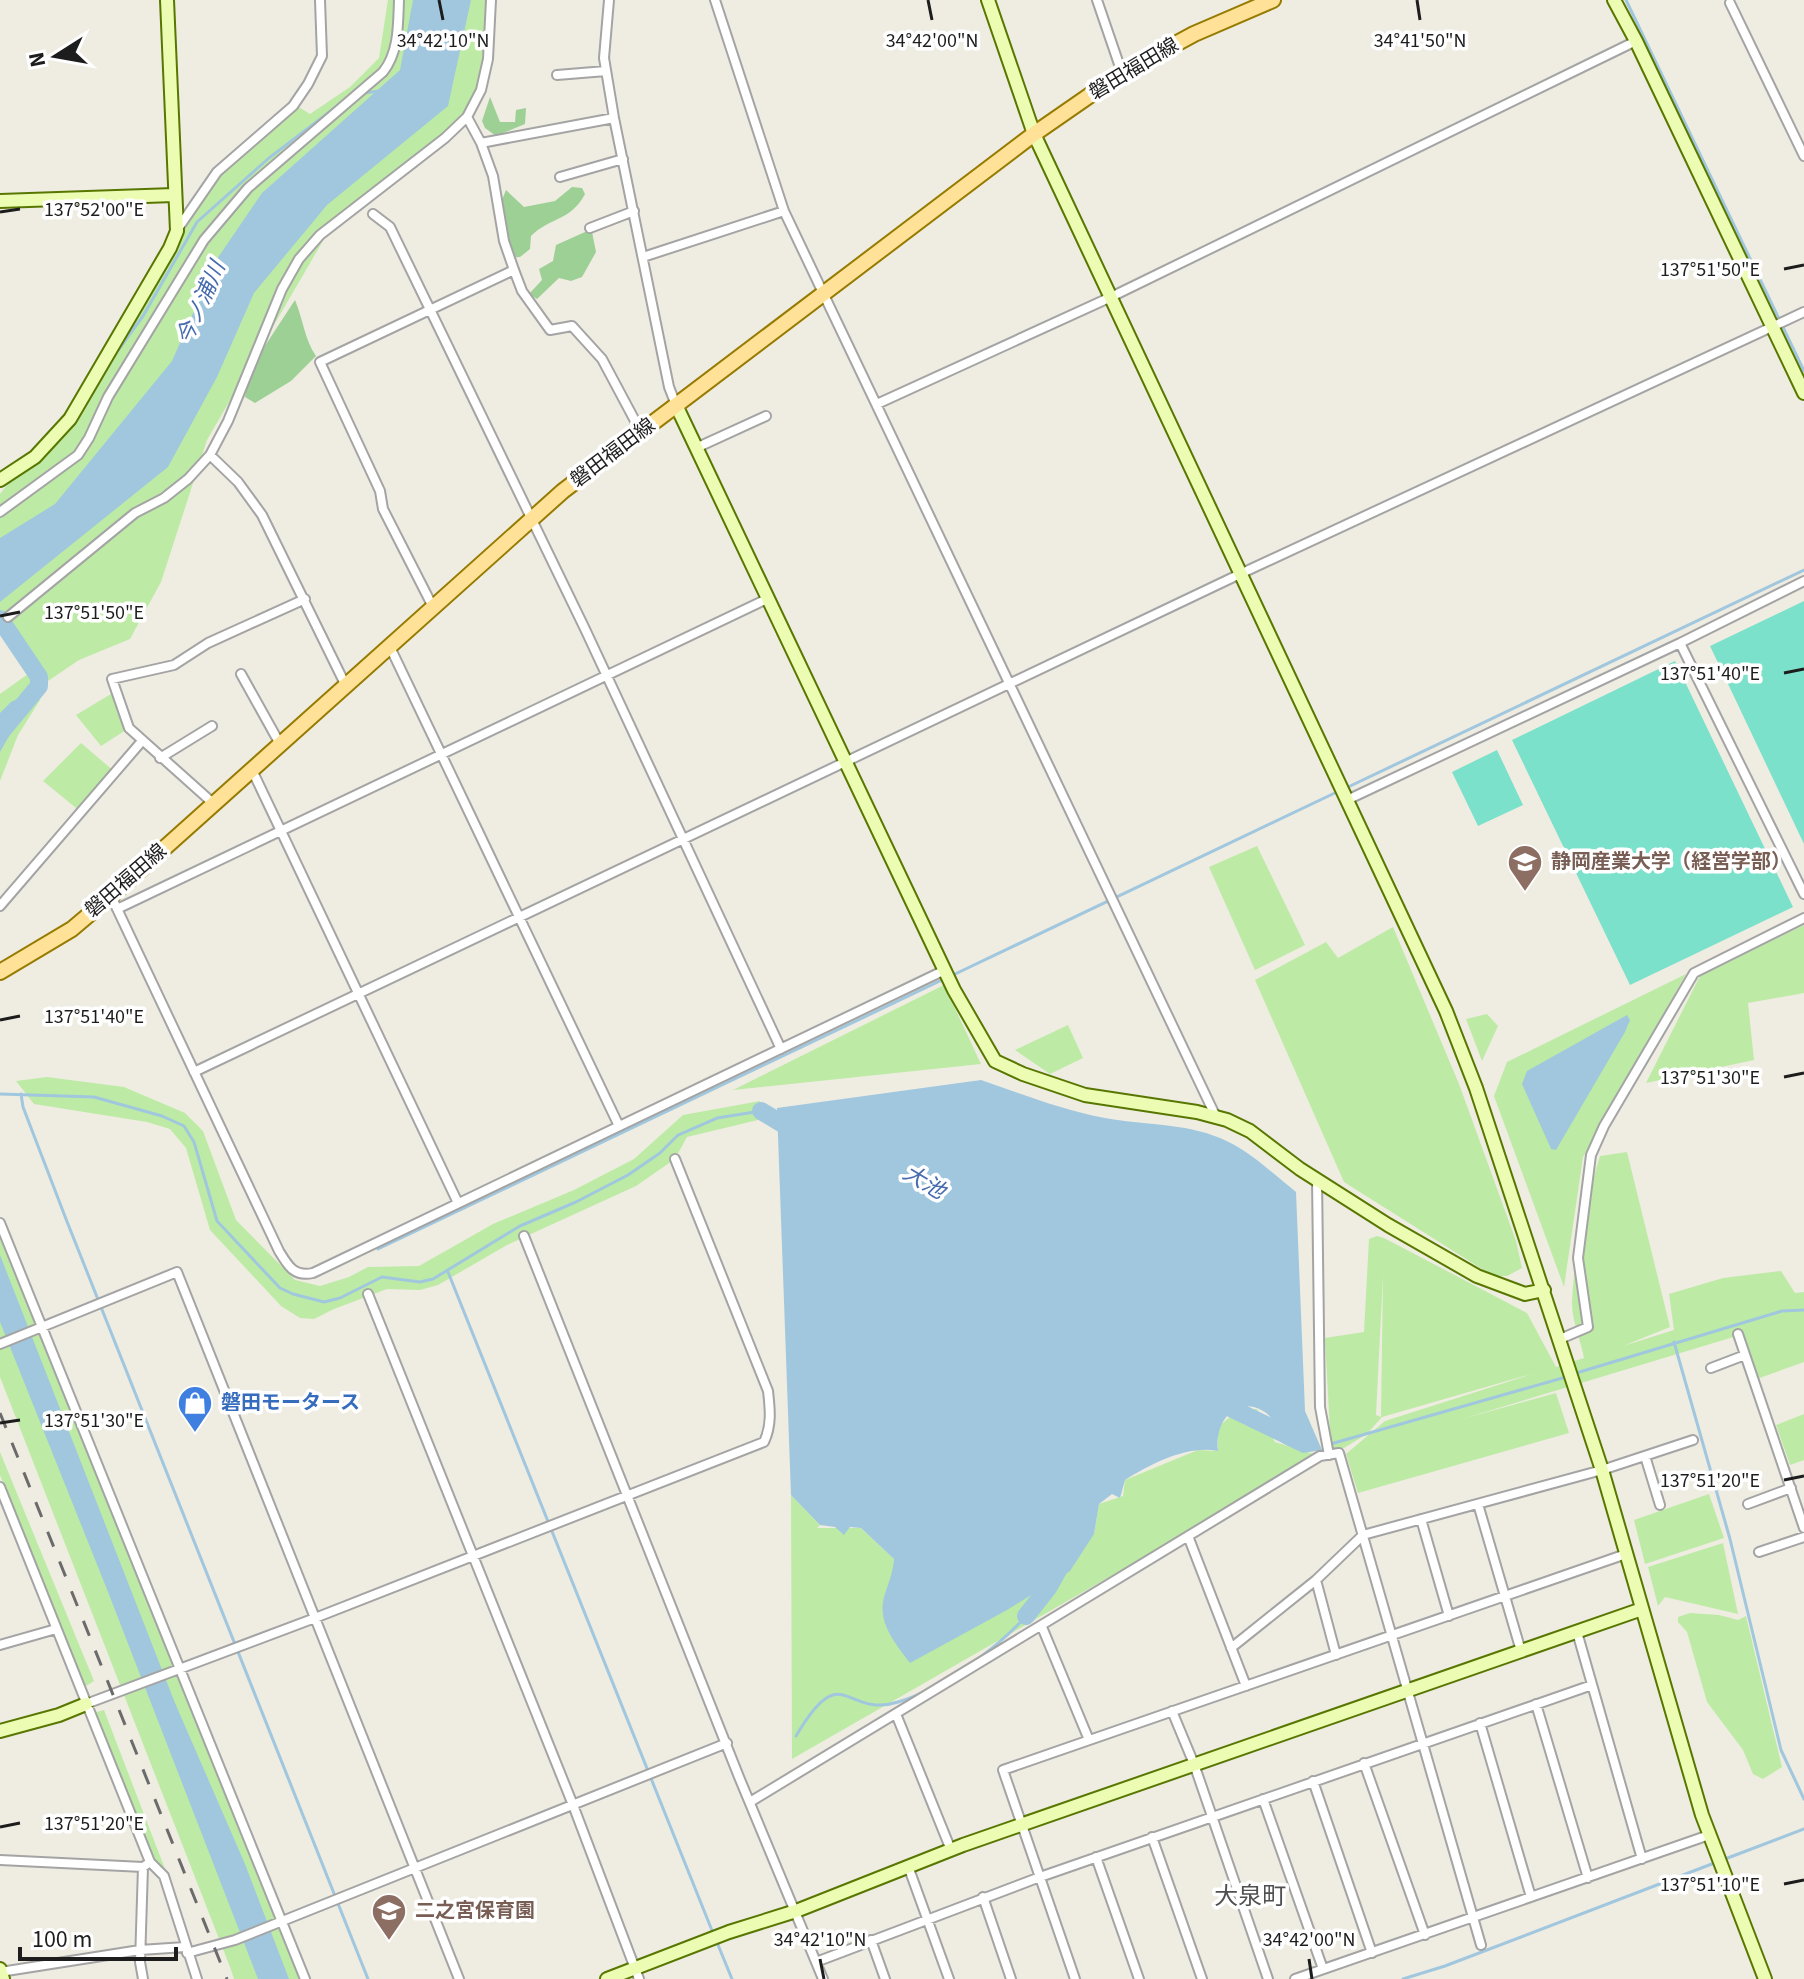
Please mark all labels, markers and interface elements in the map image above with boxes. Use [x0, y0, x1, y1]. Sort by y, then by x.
north arrow [16, 16, 96, 96]
text: 34°42'10"N [397, 27, 489, 55]
text: 34°42'00"N [886, 27, 978, 55]
text: 34°41'50"N [1374, 27, 1466, 55]
street label: 磐田福田線 [1084, 31, 1184, 107]
text: N [20, 49, 54, 70]
text: 137°52'00"E [44, 196, 144, 224]
water label: 今ノ浦川 [168, 254, 234, 350]
text: 137°51'50"E [1660, 256, 1760, 284]
street label: 磐田福田線 [565, 412, 661, 494]
text: 137°51'50"E [44, 599, 144, 627]
text: 137°51'40"E [1660, 660, 1760, 688]
street label: 磐田福田線 [79, 838, 173, 924]
school or university icon: 静岡産業大学（経営学部） [1506, 843, 1544, 893]
place label: 静岡産業大学（経営学部） [1551, 848, 1791, 876]
text: 137°51'40"E [44, 1003, 144, 1031]
text: 137°51'30"E [1660, 1064, 1760, 1092]
water label: 大池 [897, 1157, 953, 1208]
shop icon: 磐田モータース [176, 1384, 214, 1434]
place label: 磐田モータース [221, 1389, 360, 1417]
text: 137°51'30"E [44, 1407, 144, 1435]
text: 137°51'20"E [1660, 1467, 1760, 1495]
text: 137°51'20"E [44, 1810, 144, 1838]
text: 137°51'10"E [1660, 1871, 1760, 1899]
district label: 大泉町 [1214, 1879, 1286, 1914]
school or university icon: 二之宮保育園 [370, 1892, 408, 1942]
place label: 二之宮保育園 [415, 1897, 535, 1925]
scale bar [20, 1911, 176, 1961]
text: 100 m [32, 1922, 92, 1957]
text: 34°42'10"N [774, 1926, 866, 1954]
text: 34°42'00"N [1263, 1926, 1355, 1954]

